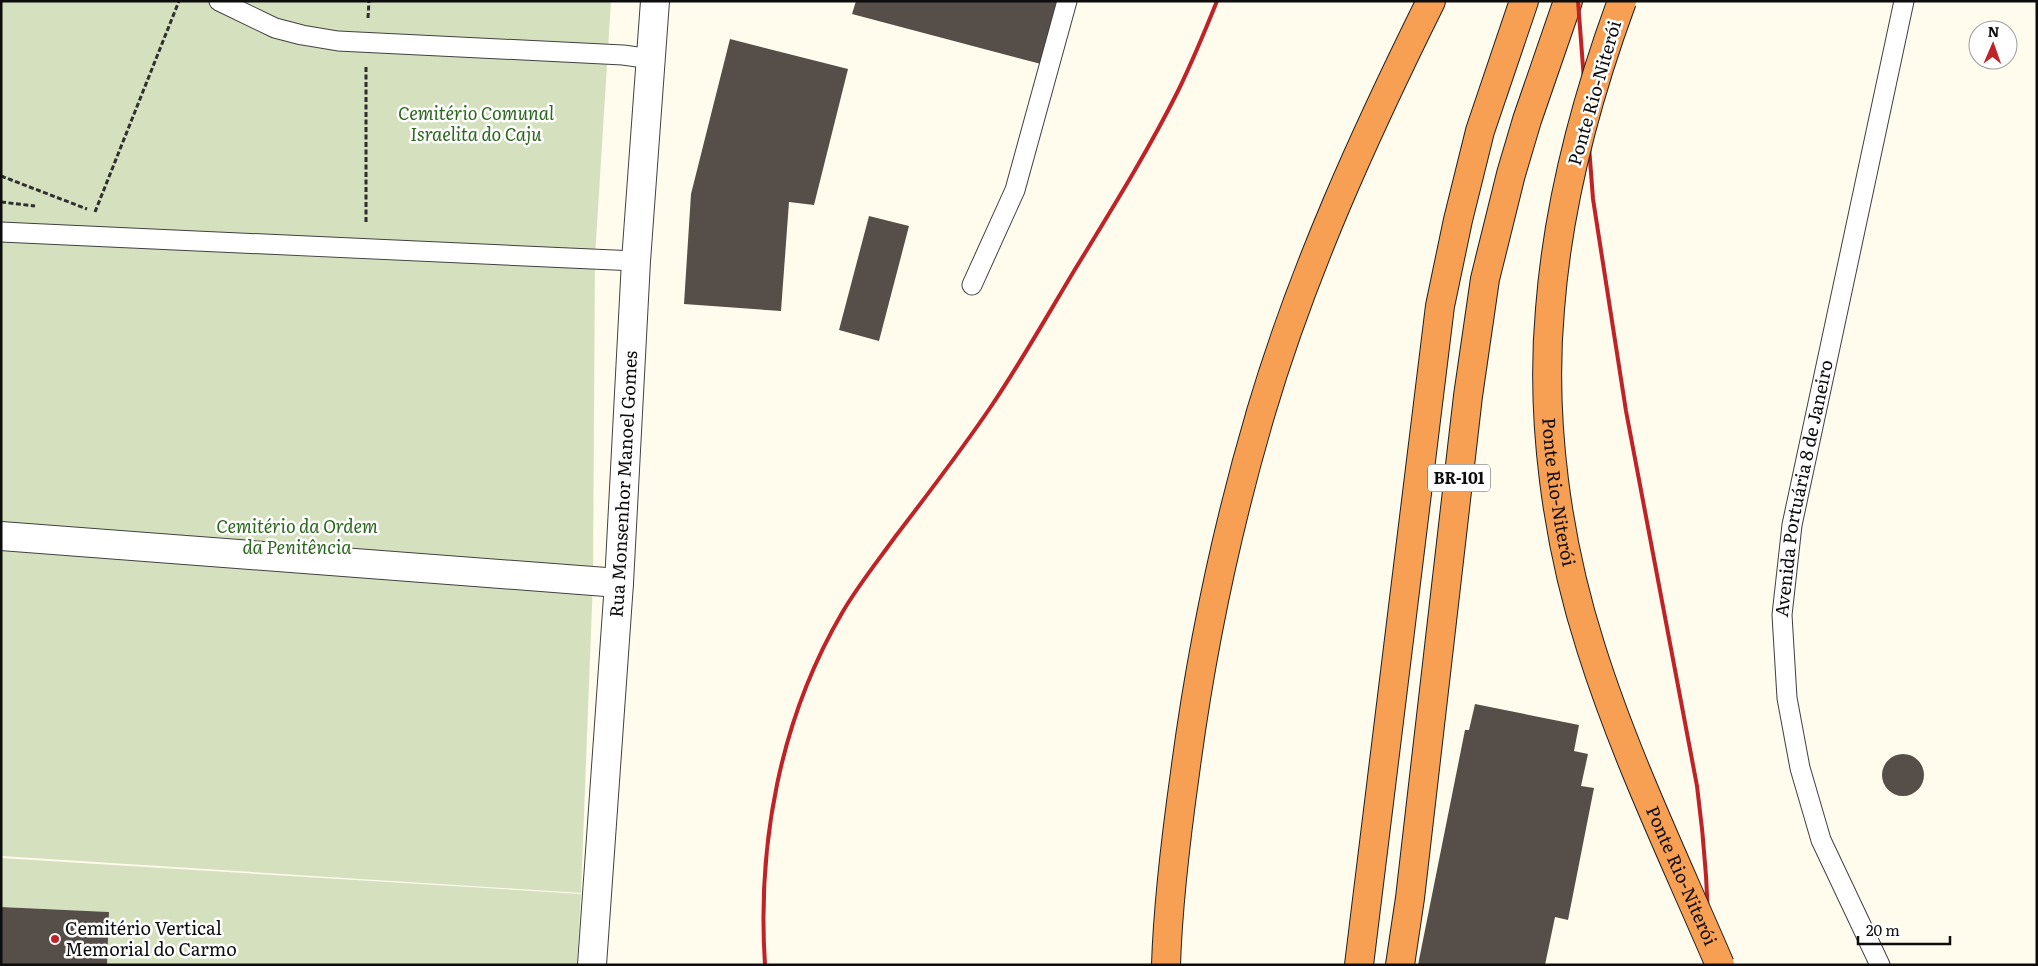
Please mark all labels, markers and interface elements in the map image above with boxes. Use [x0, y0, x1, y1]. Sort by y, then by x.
street label: Ponte Rio-Niterói [1560, 17, 1627, 168]
north arrow [1968, 20, 2018, 70]
text: N [1987, 21, 2000, 41]
park label: Cemitério Comunal Israelita do Caju [398, 99, 555, 147]
street label: Rua Monsenhor Manoel Gomes [602, 350, 643, 618]
street label: Avenida Portuária 8 de Janeiro [1767, 357, 1839, 618]
street label: Ponte Rio-Niterói [1536, 417, 1584, 569]
road number: BR-101 [1428, 464, 1490, 492]
park label: Cemitério da Ordem da Penitência [216, 512, 378, 560]
street label: Ponte Rio-Niterói [1640, 801, 1725, 949]
place label: Cemitério Vertical Memorial do Carmo [65, 914, 237, 962]
scale bar [1858, 914, 1950, 946]
text: 20 m [1866, 918, 1900, 941]
marker: Cemitério Vertical Memorial do Carmo [49, 933, 61, 945]

